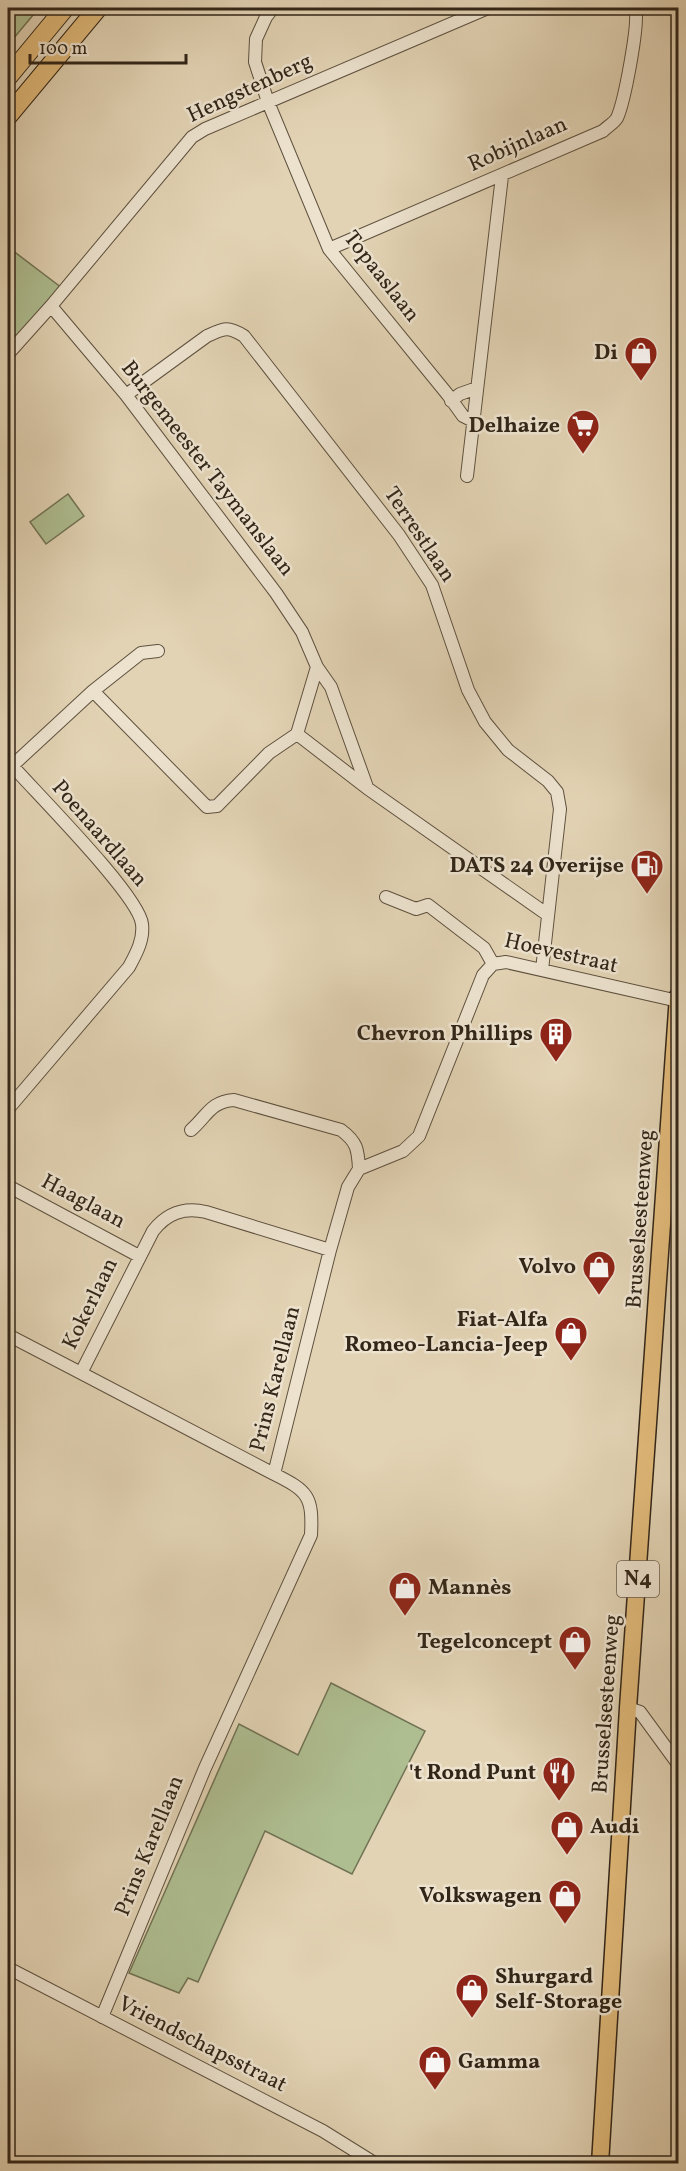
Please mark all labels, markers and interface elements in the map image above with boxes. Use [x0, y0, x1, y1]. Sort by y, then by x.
scale bar [30, 27, 186, 65]
text: 100 m [39, 37, 88, 62]
street label: Hengstenberg [182, 46, 318, 132]
street label: Robijnlaan [463, 109, 573, 181]
street label: Topaaslaan [335, 225, 427, 329]
shop icon: Di [623, 335, 659, 382]
place label: Di [594, 338, 618, 369]
street label: Burgemeester Taymanslaan [113, 355, 301, 583]
supermarket icon: Delhaize [565, 408, 601, 455]
place label: Delhaize [469, 411, 560, 442]
street label: Terrestlaan [376, 481, 462, 589]
street label: Poenaardlaan [44, 774, 154, 894]
fuel station icon: DATS 24 Overijse [629, 848, 665, 895]
place label: DATS 24 Overijse [449, 851, 624, 882]
street label: Hoevestraat [501, 926, 621, 982]
building icon: Chevron Phillips [538, 1016, 574, 1063]
place label: Chevron Phillips [357, 1019, 533, 1050]
street label: Brusselsesteenweg [619, 1128, 663, 1310]
street label: Haaglaan [35, 1167, 131, 1237]
shop icon: Volvo [581, 1249, 617, 1296]
place label: Volvo [518, 1252, 576, 1283]
street label: Kokerlaan [55, 1253, 127, 1355]
street label: Prins Karellaan [243, 1303, 309, 1455]
place label: Fiat-Alfa Romeo-Lancia-Jeep [345, 1305, 548, 1361]
shop icon: Fiat-Alfa Romeo-Lancia-Jeep [553, 1315, 589, 1362]
road number: N4 [617, 1561, 659, 1597]
shop icon: Mannès [387, 1570, 423, 1617]
place label: Mannès [428, 1573, 511, 1604]
street label: Brusselsesteenweg [585, 1613, 629, 1795]
shop icon: Tegelconcept [557, 1624, 593, 1671]
place label: Tegelconcept [417, 1627, 552, 1658]
restaurant icon: 't Rond Punt [541, 1755, 577, 1802]
place label: 't Rond Punt [409, 1758, 536, 1789]
street label: Prins Karellaan [108, 1771, 192, 1921]
shop icon: Audi [549, 1809, 585, 1856]
place label: Audi [590, 1812, 640, 1843]
shop icon: Volkswagen [547, 1878, 583, 1925]
place label: Volkswagen [419, 1881, 542, 1912]
place label: Shurgard Self-Storage [495, 1962, 622, 2018]
shop icon: Shurgard Self-Storage [454, 1972, 490, 2019]
street label: Vriendschapsstraat [112, 1989, 292, 2101]
shop icon: Gamma [417, 2044, 453, 2091]
place label: Gamma [458, 2047, 540, 2078]

